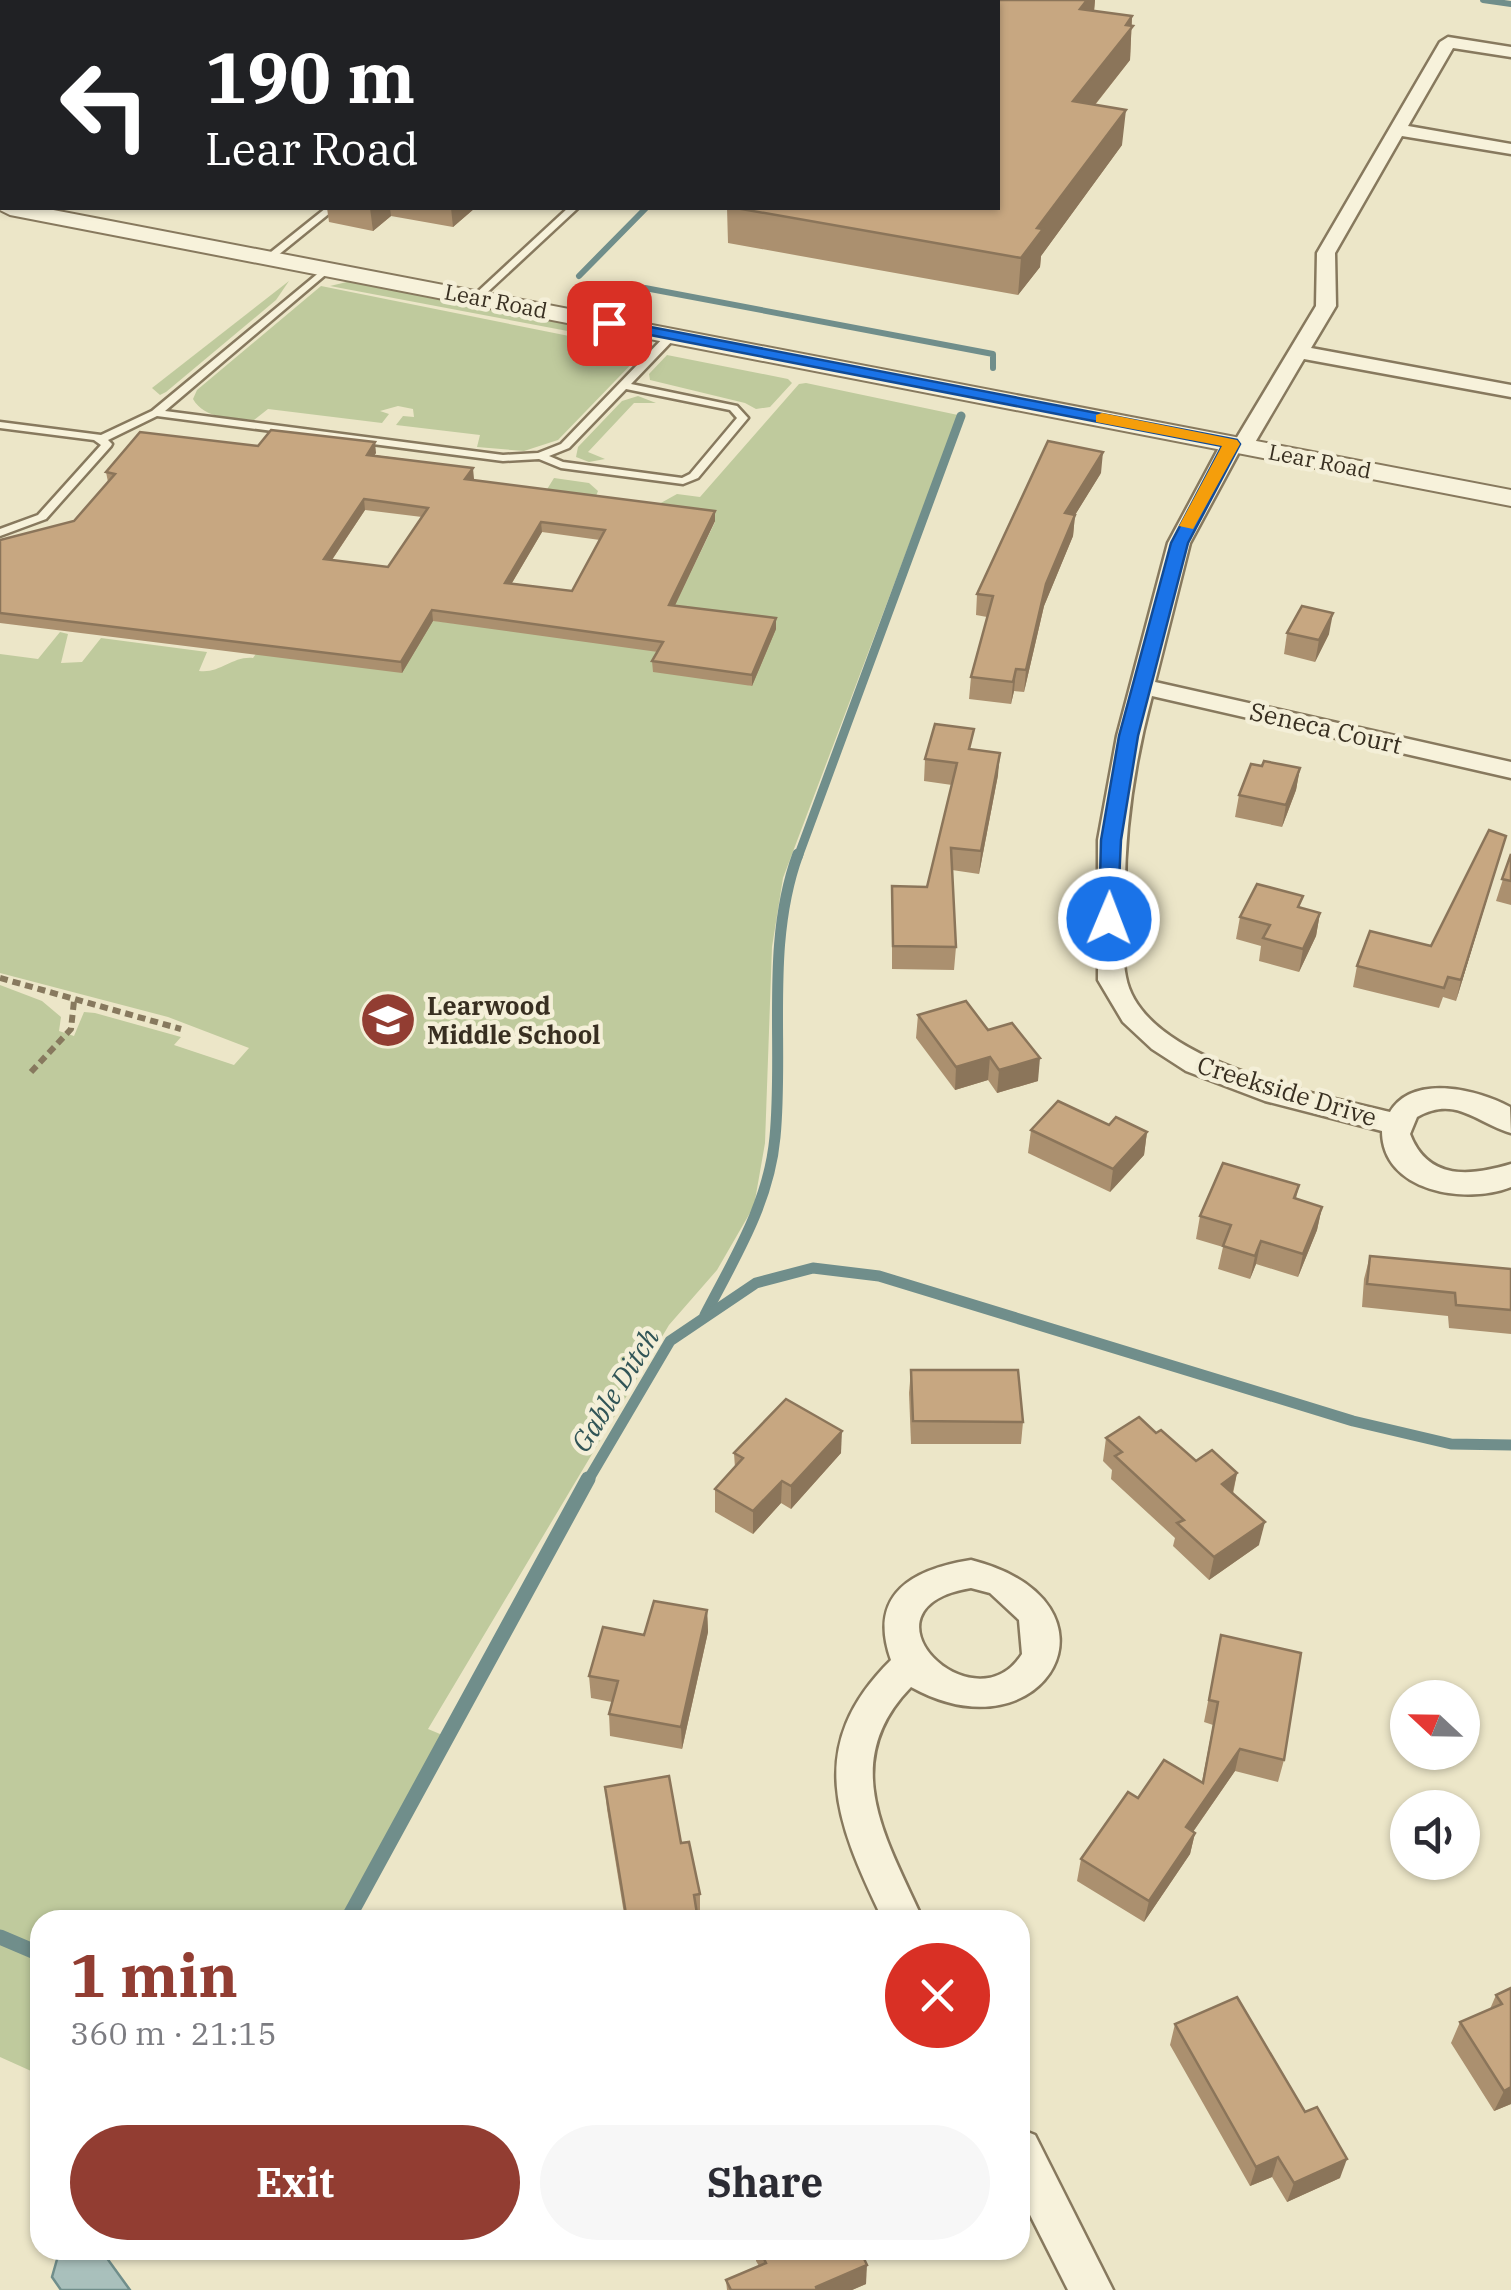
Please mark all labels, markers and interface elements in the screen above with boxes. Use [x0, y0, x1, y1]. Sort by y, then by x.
text: 190 m [205, 31, 415, 122]
icon: left [40, 40, 170, 170]
text: Lear Road [205, 119, 419, 177]
street label: Lear Road [442, 276, 550, 325]
pin [567, 281, 652, 366]
icon: arrive [582, 296, 637, 351]
street label: Lear Road [1266, 436, 1374, 485]
street label: Seneca Court [1247, 694, 1406, 761]
position arrow [1057, 867, 1161, 971]
place label: Learwood Middle School [427, 989, 600, 1051]
school or university icon: Learwood Middle School [358, 990, 418, 1050]
street label: Creekside Drive [1193, 1048, 1381, 1133]
water label: Gable Ditch [562, 1320, 667, 1459]
north arrow [1390, 1680, 1480, 1770]
map controls [1390, 1680, 1480, 1880]
button: sound [1390, 1790, 1480, 1880]
text: 1 min [70, 1935, 238, 2014]
button: close [885, 1943, 990, 2048]
text: 360 m · 21:15 [70, 2012, 277, 2054]
button: Exit [70, 2125, 520, 2240]
button: Share [540, 2125, 990, 2240]

